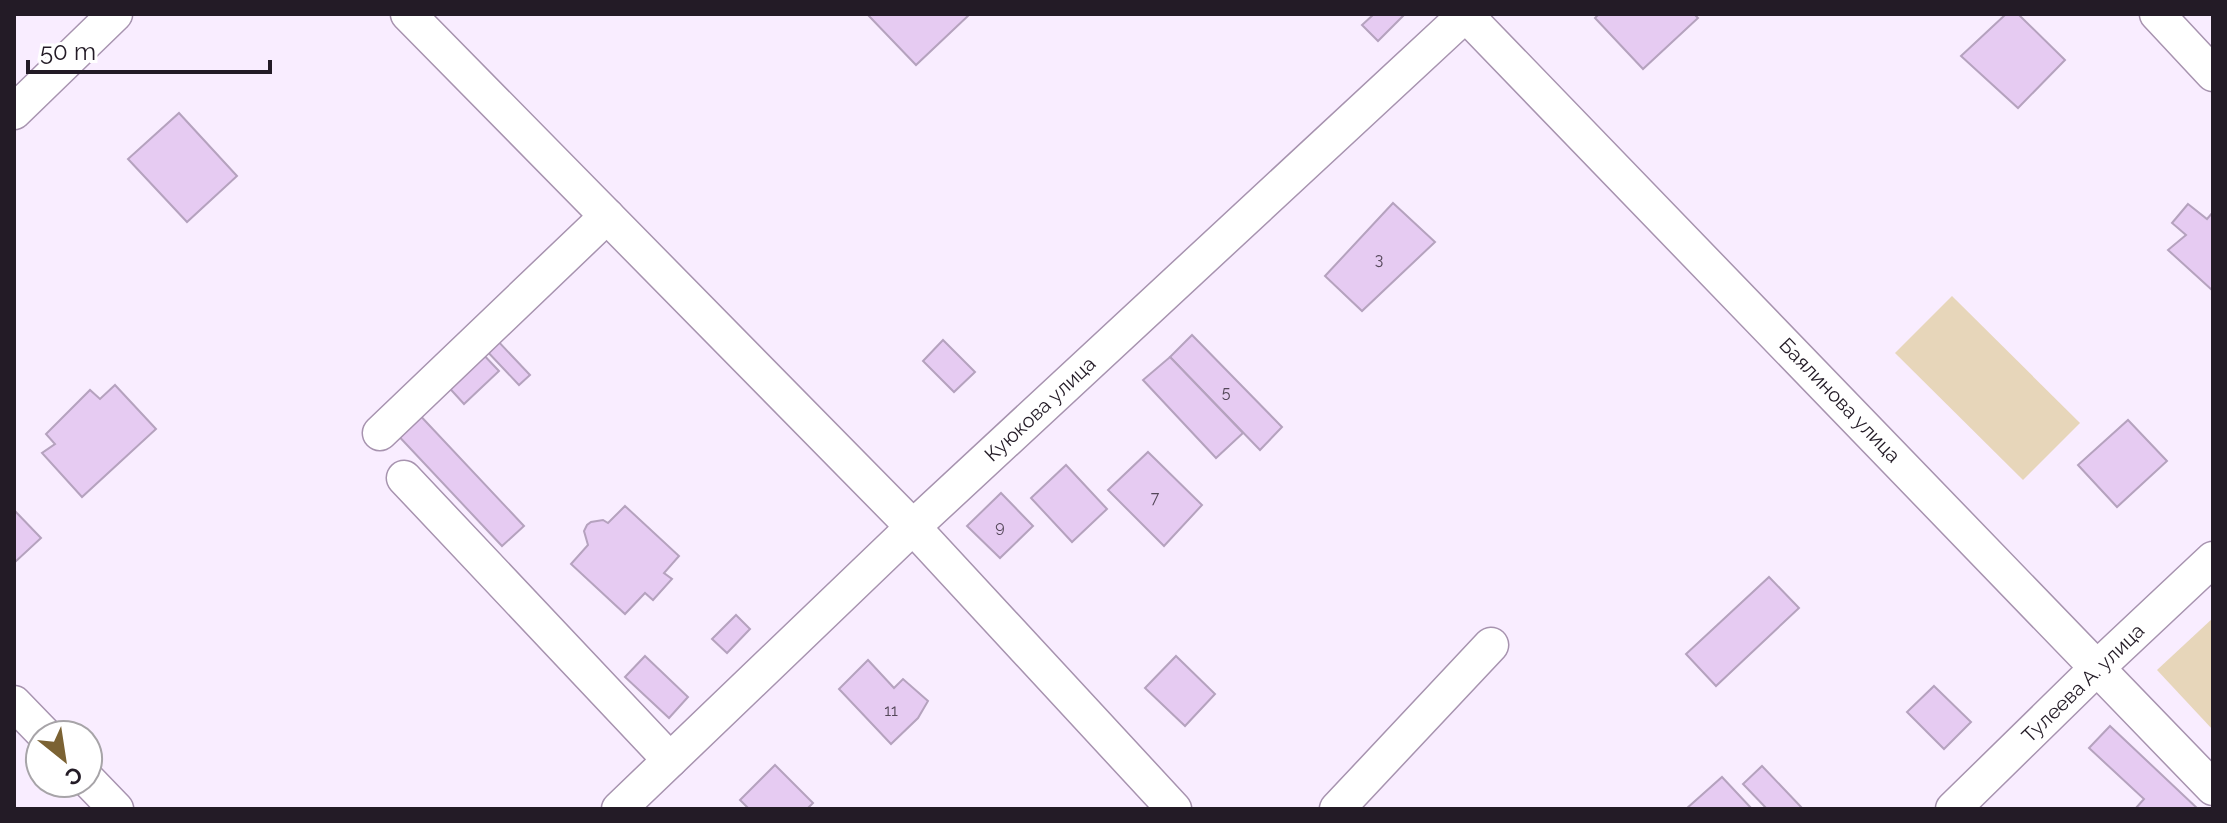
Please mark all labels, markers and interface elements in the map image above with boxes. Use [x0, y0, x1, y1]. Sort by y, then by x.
scale bar [28, 24, 270, 74]
text: 50 m [40, 37, 96, 66]
house number: 3 [1375, 250, 1383, 269]
street label: Баялинова улица [1774, 333, 1906, 467]
street label: Куюкова улица [980, 352, 1100, 466]
house number: 5 [1222, 383, 1231, 402]
house number: 7 [1151, 488, 1160, 507]
house number: 9 [995, 517, 1005, 536]
street label: Тулеева А. улица [2017, 619, 2149, 747]
house number: 11 [884, 701, 898, 720]
north arrow [24, 719, 104, 799]
text: С [61, 761, 87, 791]

